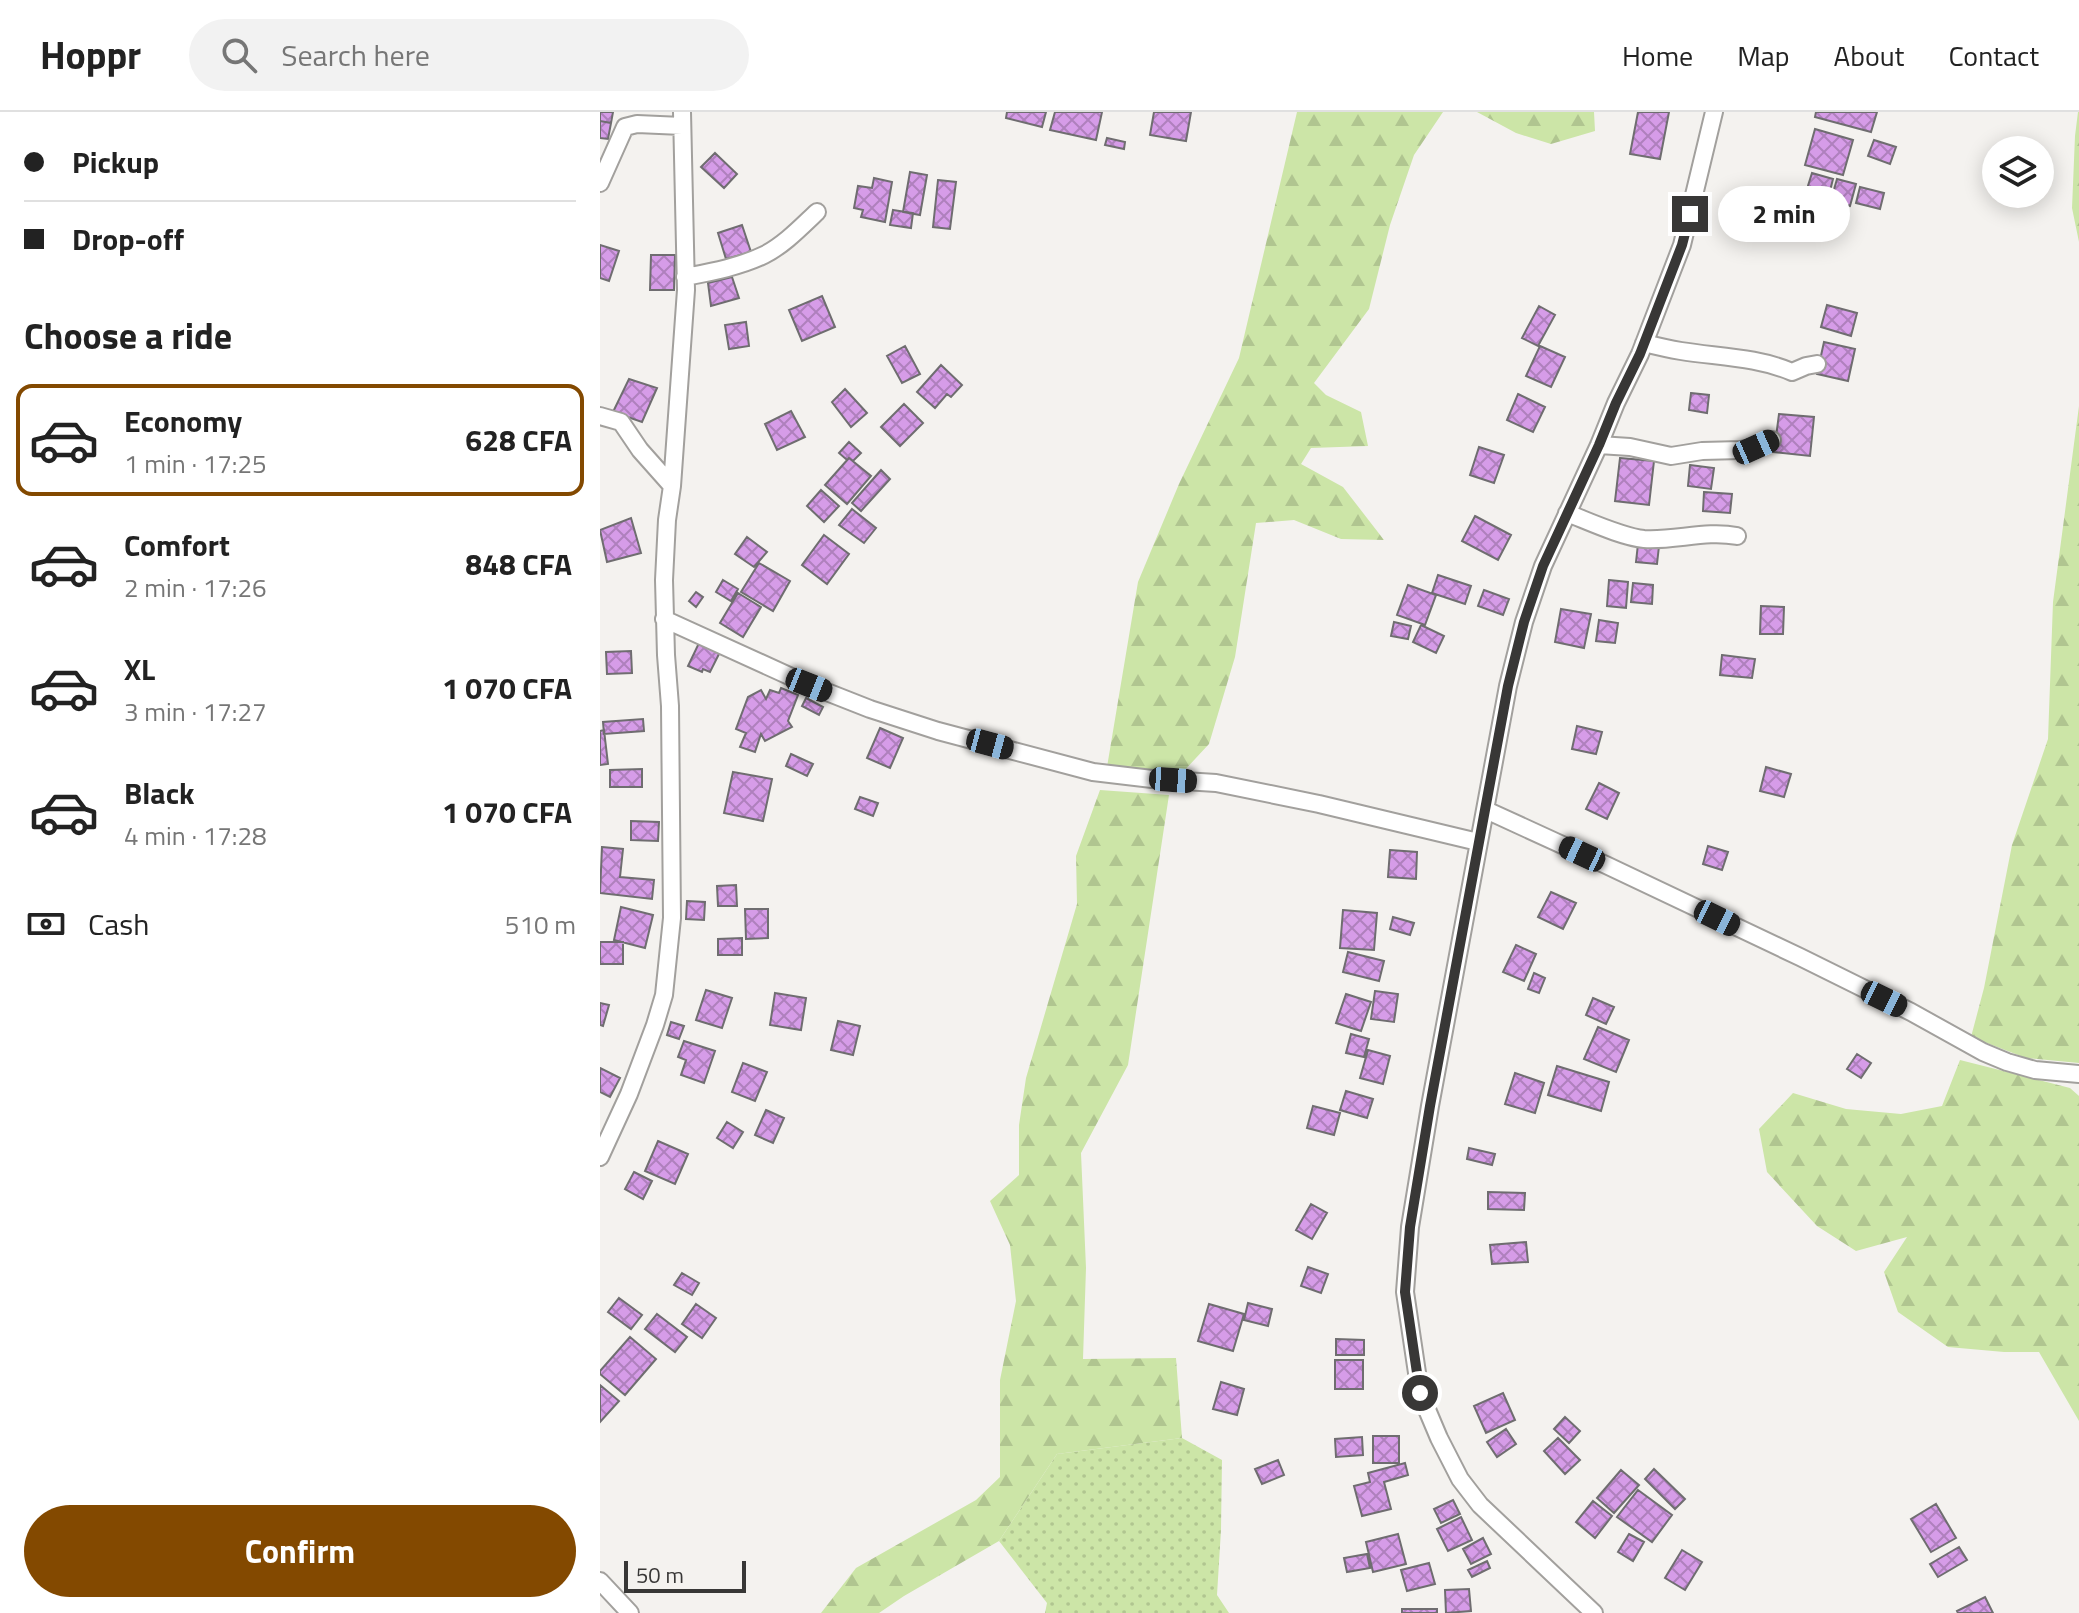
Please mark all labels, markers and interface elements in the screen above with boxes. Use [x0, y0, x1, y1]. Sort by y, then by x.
search box [189, 19, 749, 91]
text: Hoppr [40, 26, 141, 84]
text: Search here [281, 32, 430, 78]
icon: search [217, 33, 261, 77]
text: Home [1622, 34, 1693, 77]
text: Map [1737, 34, 1790, 77]
text: About [1834, 34, 1904, 77]
text: Contact [1948, 34, 2039, 77]
map controls [1982, 136, 2054, 208]
button: layers [1982, 136, 2054, 208]
text: Pickup [72, 139, 159, 185]
callout: 2 min [1718, 186, 1850, 242]
text: 2 min [1752, 194, 1816, 233]
route end [1672, 196, 1708, 232]
text: Drop-off [72, 216, 184, 262]
text: Choose a ride [24, 308, 232, 363]
text: Economy [124, 398, 242, 444]
icon: car [28, 404, 100, 476]
text: 628 CFA [465, 417, 572, 463]
car [1729, 426, 1783, 468]
text: 1 min · 17:25 [124, 444, 267, 483]
text: Comfort [124, 522, 230, 568]
icon: car [28, 528, 100, 600]
text: 848 CFA [465, 541, 572, 587]
text: 2 min · 17:26 [124, 568, 267, 607]
text: XL [124, 646, 155, 692]
icon: car [28, 652, 100, 724]
text: 1 070 CFA [442, 665, 572, 711]
car [782, 665, 836, 705]
text: 3 min · 17:27 [124, 692, 267, 731]
car [964, 726, 1016, 762]
car [1148, 766, 1198, 794]
text: Black [124, 770, 195, 816]
icon: car [28, 776, 100, 848]
text: 1 070 CFA [442, 789, 572, 835]
text: 4 min · 17:28 [124, 816, 267, 855]
car [1555, 833, 1609, 875]
car [1690, 897, 1744, 939]
text: Cash [88, 901, 149, 947]
icon: cash [24, 902, 68, 946]
text: 510 m [505, 905, 576, 944]
car [1857, 978, 1911, 1020]
route start [1402, 1375, 1438, 1411]
button: Confirm [24, 1505, 576, 1597]
scale bar [624, 1557, 746, 1593]
text: 50 m [636, 1558, 684, 1592]

